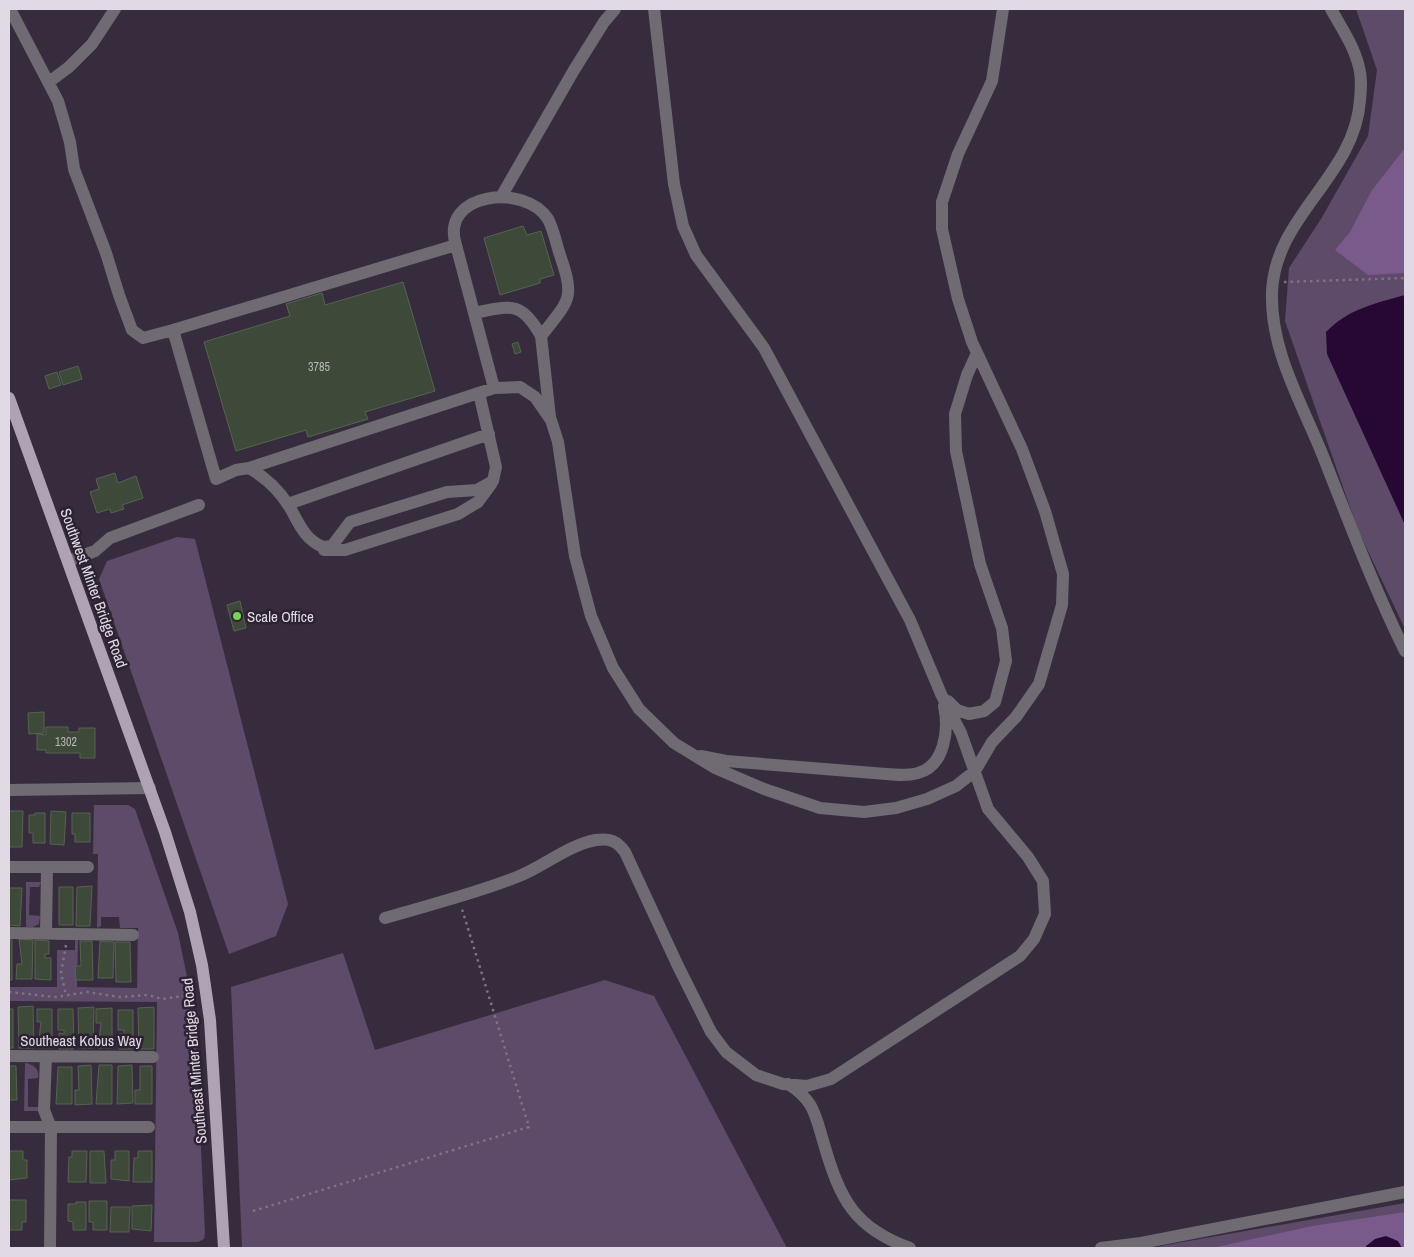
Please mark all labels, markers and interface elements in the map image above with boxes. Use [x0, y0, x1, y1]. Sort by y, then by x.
house number: 3785 [308, 359, 330, 375]
street label: Southwest Minter Bridge Road [55, 505, 133, 671]
place label: Scale Office [247, 606, 314, 627]
marker: Scale Office [231, 610, 243, 622]
house number: 1302 [55, 734, 77, 750]
street label: Southeast Minter Bridge Road [176, 977, 212, 1145]
street label: Southeast Kobus Way [20, 1030, 142, 1051]

